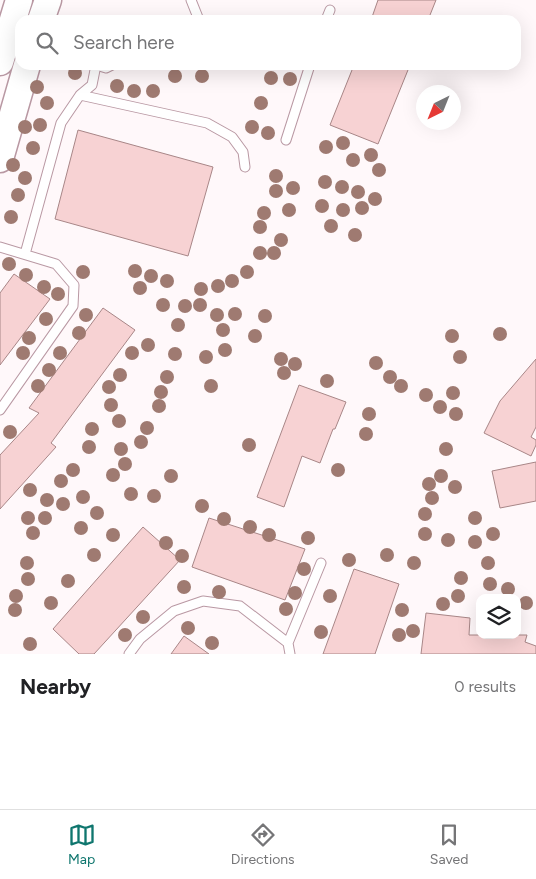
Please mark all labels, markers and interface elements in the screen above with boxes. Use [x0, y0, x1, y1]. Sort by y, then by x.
search box [15, 15, 521, 70]
icon: search [33, 29, 61, 57]
text: Search here [73, 31, 175, 54]
north arrow [416, 85, 461, 130]
map controls [476, 594, 521, 639]
button: layers [476, 594, 521, 639]
text: Nearby [20, 674, 91, 699]
text: 0 results [454, 677, 516, 696]
tab: Map [68, 821, 96, 868]
tab: Directions [231, 821, 295, 868]
tab: Saved [430, 821, 468, 868]

